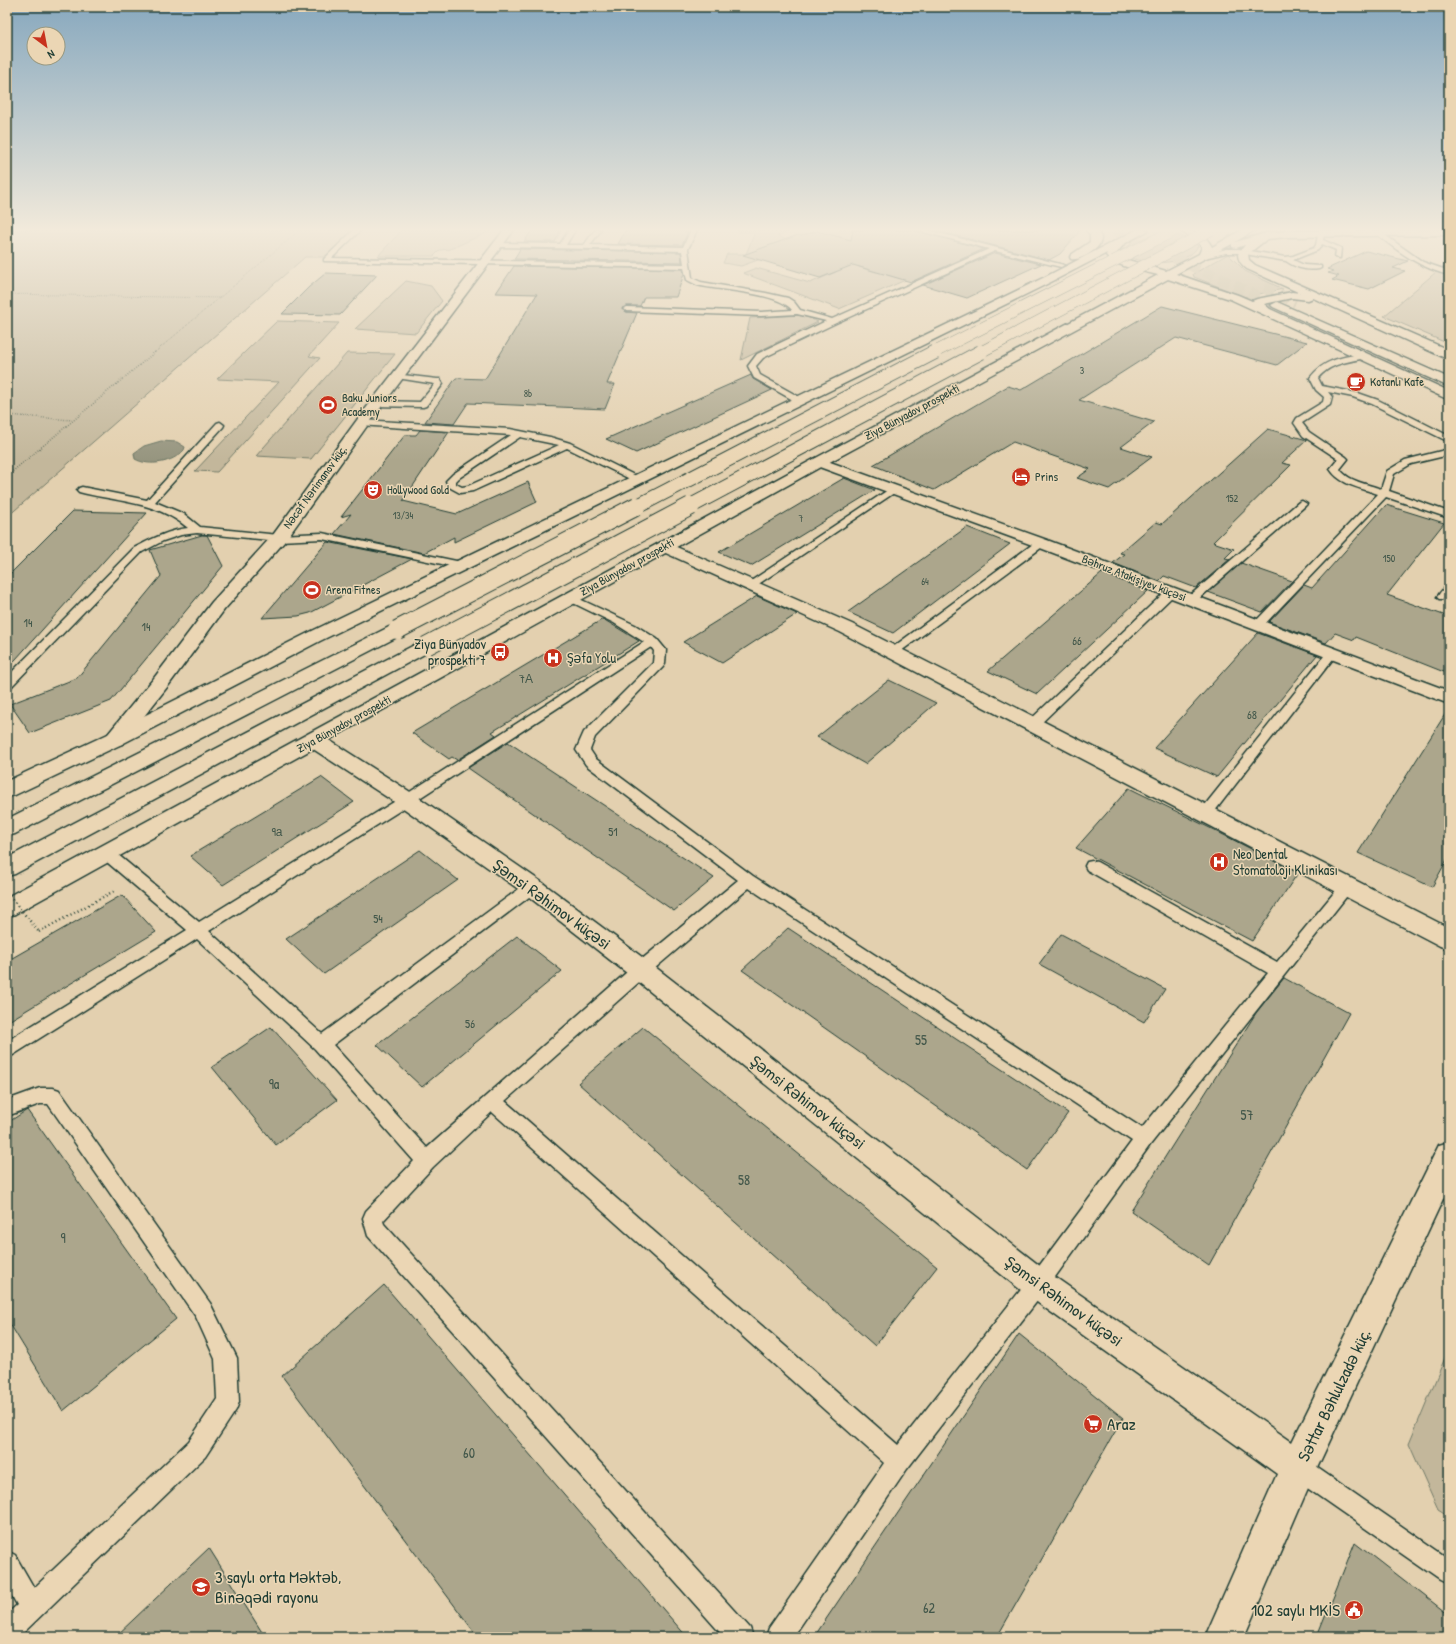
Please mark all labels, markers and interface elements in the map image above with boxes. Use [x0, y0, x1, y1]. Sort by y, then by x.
north arrow [26, 26, 66, 66]
text: N [45, 47, 57, 62]
house number: 3 [1080, 364, 1085, 377]
cafe icon: Kotanlı Kafe [1345, 371, 1367, 393]
place label: Kotanlı Kafe [1370, 373, 1424, 390]
street label: Ziya Bünyadov prospekti [861, 379, 962, 444]
house number: 8b [524, 387, 532, 400]
place label: Baku Juniors Academy [342, 389, 397, 420]
sports icon: Baku Juniors Academy [317, 394, 339, 416]
street label: Nəcəf Nərimanov küç. [278, 441, 351, 532]
hotel icon: Prins [1010, 466, 1032, 488]
place label: Prins [1035, 468, 1059, 485]
theatre icon: Hollywood Gold [362, 479, 384, 501]
place label: Hollywood Gold [387, 481, 449, 498]
house number: 152 [1226, 492, 1239, 505]
house number: 13/34 [393, 509, 414, 522]
house number: 7 [799, 512, 804, 525]
street label: Ziya Bünyadov prospekti [577, 534, 677, 600]
street label: Bəhruz Atakişiyev küçəsi [1080, 550, 1189, 605]
house number: 150 [1383, 552, 1396, 565]
house number: 64 [921, 575, 929, 588]
sports icon: Arena Fitnes [301, 579, 323, 601]
place label: Arena Fitnes [326, 581, 381, 598]
house number: 14 [24, 614, 33, 631]
house number: 14 [142, 618, 151, 635]
house number: 66 [1072, 632, 1082, 649]
place label: Ziya Bünyadov prospekti 7 [414, 634, 486, 670]
bus stop icon: Ziya Bünyadov prospekti 7 [489, 641, 511, 663]
hospital icon: Şəfa Yolu [542, 647, 564, 669]
place label: Şəfa Yolu [567, 648, 617, 667]
house number: 7А [519, 670, 533, 687]
street label: Ziya Bünyadov prospekti [294, 691, 394, 757]
house number: 68 [1247, 706, 1257, 723]
house number: 9а [271, 823, 283, 840]
house number: 51 [608, 823, 618, 840]
place label: Neo Dental Stomatoloji Klinikası [1233, 844, 1338, 880]
hospital icon: Neo Dental Stomatoloji Klinikası [1208, 851, 1230, 873]
street label: Şəmsi Rəhimov küçəsi [489, 853, 616, 954]
house number: 54 [373, 910, 383, 927]
house number: 56 [465, 1015, 475, 1032]
house number: 55 [915, 1030, 927, 1049]
street label: Şəmsi Rəhimov küçəsi [746, 1049, 871, 1154]
house number: 9a [269, 1074, 280, 1093]
house number: 57 [1241, 1105, 1253, 1124]
house number: 58 [738, 1170, 750, 1189]
house number: 9 [60, 1228, 66, 1247]
street label: Şəmsi Rəhimov küçəsi [1001, 1250, 1128, 1351]
street label: Səttar Bəhlulzadə küç. [1291, 1325, 1376, 1465]
place label: Araz [1107, 1412, 1136, 1435]
supermarket icon: Araz [1082, 1413, 1104, 1435]
house number: 60 [463, 1443, 475, 1462]
place label: 3 saylı orta Məktəb, Binəqədi rayonu [215, 1565, 341, 1608]
school or university icon: 3 saylı orta Məktəb, Binəqədi rayonu [190, 1576, 212, 1598]
house number: 62 [923, 1598, 936, 1617]
place label: 102 saylı MKİS [1251, 1598, 1340, 1621]
public building icon: 102 saylı MKİS [1343, 1599, 1365, 1621]

